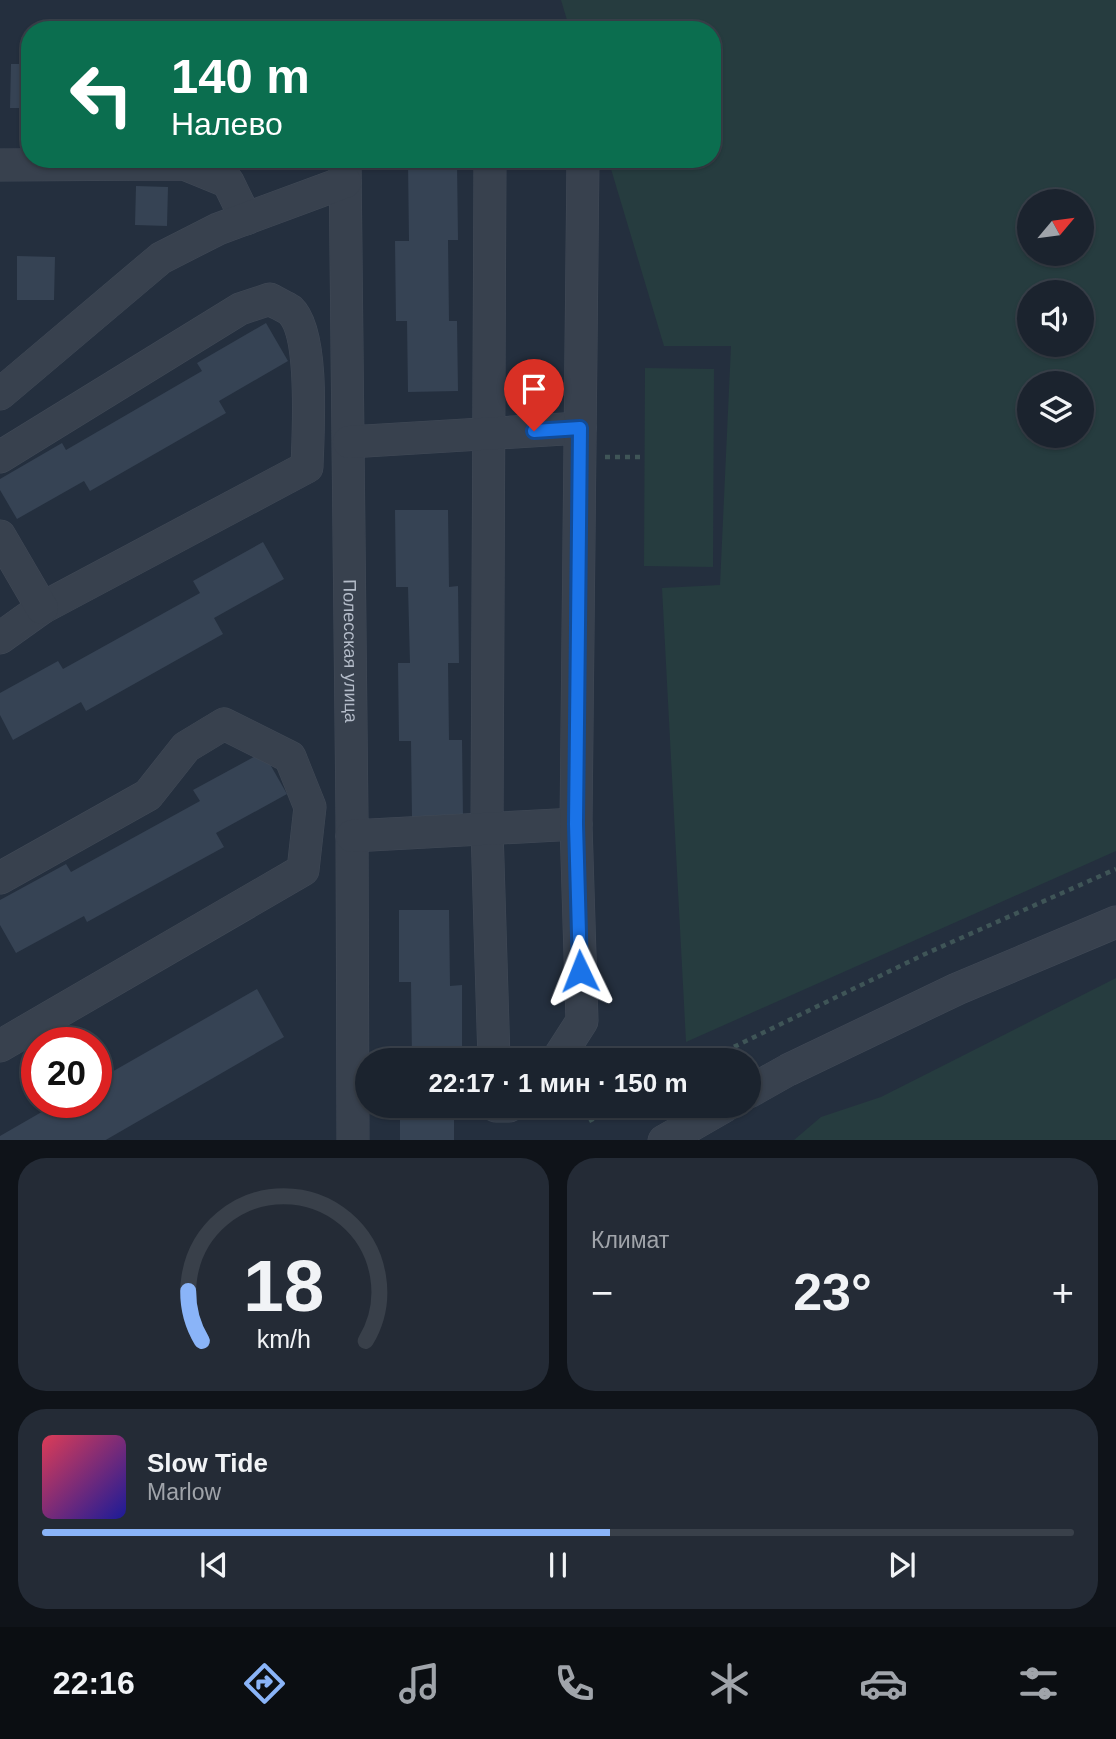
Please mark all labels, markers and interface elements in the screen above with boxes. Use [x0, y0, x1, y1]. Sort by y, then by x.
icon: left [56, 49, 147, 140]
text: 140 m [171, 49, 310, 103]
text: Налево [171, 106, 283, 142]
north arrow [1017, 189, 1094, 266]
map controls [1017, 189, 1094, 448]
button: sound [1017, 280, 1094, 357]
pin [504, 359, 564, 431]
icon: arrive [515, 370, 553, 408]
button: layers [1017, 371, 1094, 448]
street label: Полесская улица [339, 579, 361, 724]
position arrow [543, 934, 617, 1008]
speed limit sign: 20 [21, 1027, 112, 1118]
text: 22:17 · 1 мин · 150 m [428, 1068, 688, 1098]
text: Климат [591, 1227, 669, 1253]
text: 18 [243, 1245, 324, 1326]
text: 23° [793, 1263, 872, 1321]
text: − [591, 1272, 613, 1314]
text: + [1052, 1272, 1074, 1314]
text: km/h [256, 1324, 311, 1352]
text: Slow Tide [147, 1448, 268, 1478]
text: Marlow [147, 1479, 221, 1505]
icon: previous [195, 1546, 233, 1584]
icon: pause [539, 1546, 577, 1584]
icon: next [883, 1546, 921, 1584]
icon: directions [240, 1659, 289, 1708]
icon: music [395, 1659, 444, 1708]
icon: phone [550, 1659, 599, 1708]
icon: climate [705, 1659, 754, 1708]
icon: car [859, 1659, 908, 1708]
icon: filters [1014, 1659, 1063, 1708]
text: 22:16 [53, 1665, 135, 1701]

